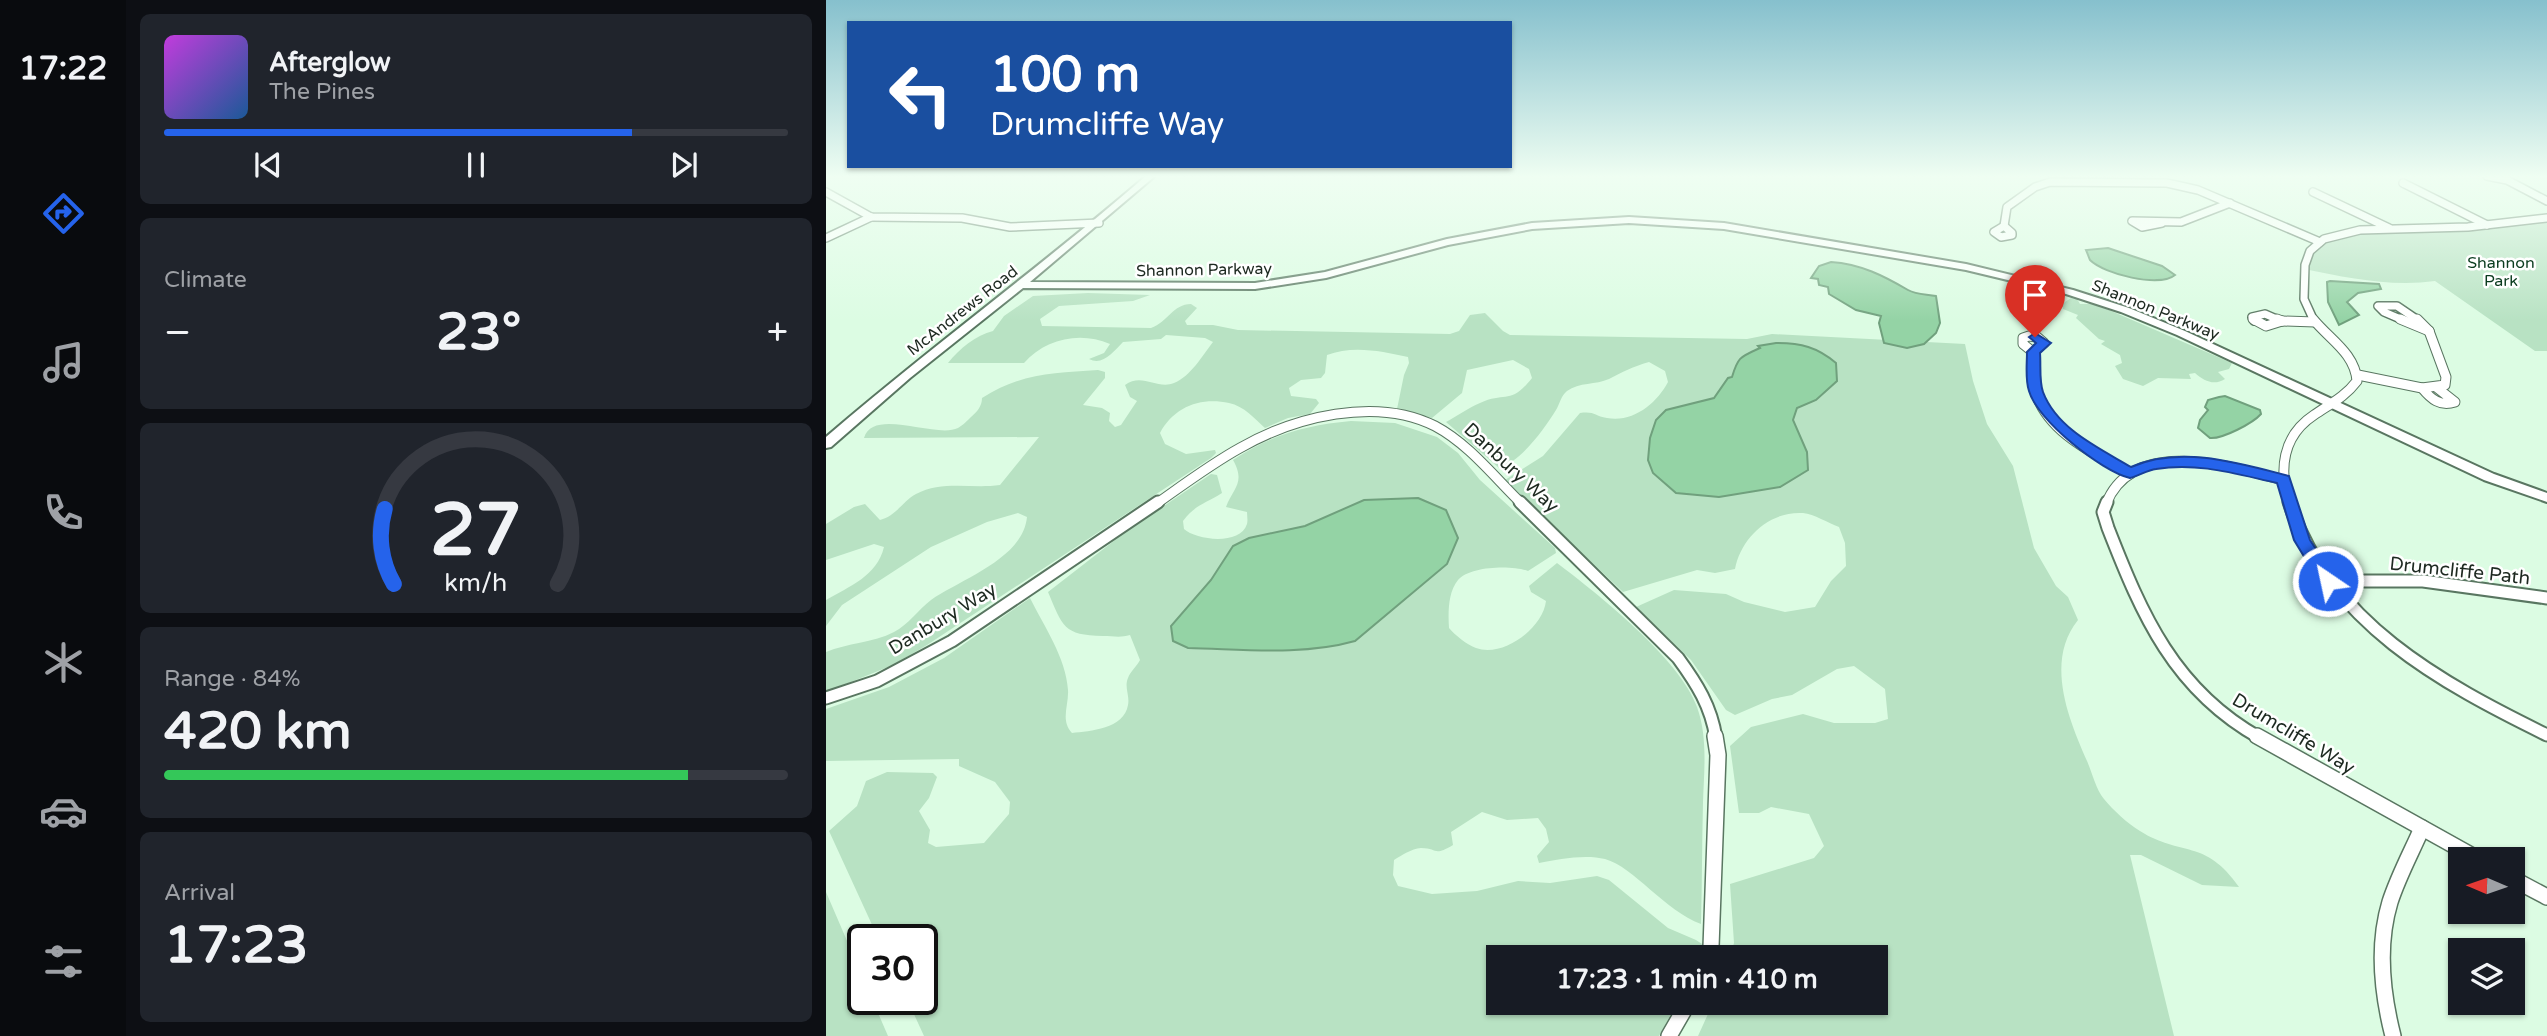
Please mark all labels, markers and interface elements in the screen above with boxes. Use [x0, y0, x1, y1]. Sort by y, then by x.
text: 100 m [990, 46, 1140, 105]
text: Afterglow [269, 47, 391, 78]
icon: left [875, 49, 966, 140]
text: 17:22 [19, 50, 107, 88]
text: The Pines [269, 78, 375, 106]
text: Drumcliffe Way [990, 106, 1224, 144]
icon: previous [249, 146, 287, 184]
icon: pause [457, 146, 495, 184]
icon: next [665, 146, 703, 184]
icon: directions [39, 189, 88, 238]
park label: Shannon Park [2467, 253, 2535, 291]
street label: Shannon Parkway [1136, 259, 1272, 281]
street label: McAndrews Road [903, 261, 1022, 360]
pin [2005, 265, 2065, 337]
text: Climate [164, 266, 247, 294]
street label: Shannon Parkway [2089, 275, 2223, 345]
icon: arrive [2016, 276, 2054, 314]
text: 23° [436, 301, 521, 364]
text: − [164, 310, 191, 356]
text: + [767, 310, 788, 356]
icon: music [39, 338, 88, 387]
street label: Danbury Way [1459, 418, 1563, 517]
text: 27 [430, 487, 522, 575]
icon: phone [39, 488, 88, 537]
position arrow [2291, 544, 2365, 618]
street label: Drumcliffe Path [2388, 553, 2531, 589]
text: km/h [445, 568, 507, 598]
street label: Danbury Way [885, 578, 1000, 660]
icon: climate [39, 638, 88, 687]
text: Range · 84% [164, 665, 300, 693]
street label: Drumcliffe Way [2228, 689, 2359, 779]
text: 420 km [164, 700, 352, 763]
icon: car [39, 787, 88, 836]
north arrow [2448, 847, 2525, 924]
map controls [2448, 847, 2525, 1015]
text: Arrival [164, 879, 235, 907]
text: 17:23 [164, 914, 308, 977]
speed limit sign: 30 [847, 924, 938, 1015]
icon: filters [39, 937, 88, 986]
button: layers [2448, 938, 2525, 1015]
text: 17:23 · 1 min · 410 m [1556, 964, 1818, 995]

